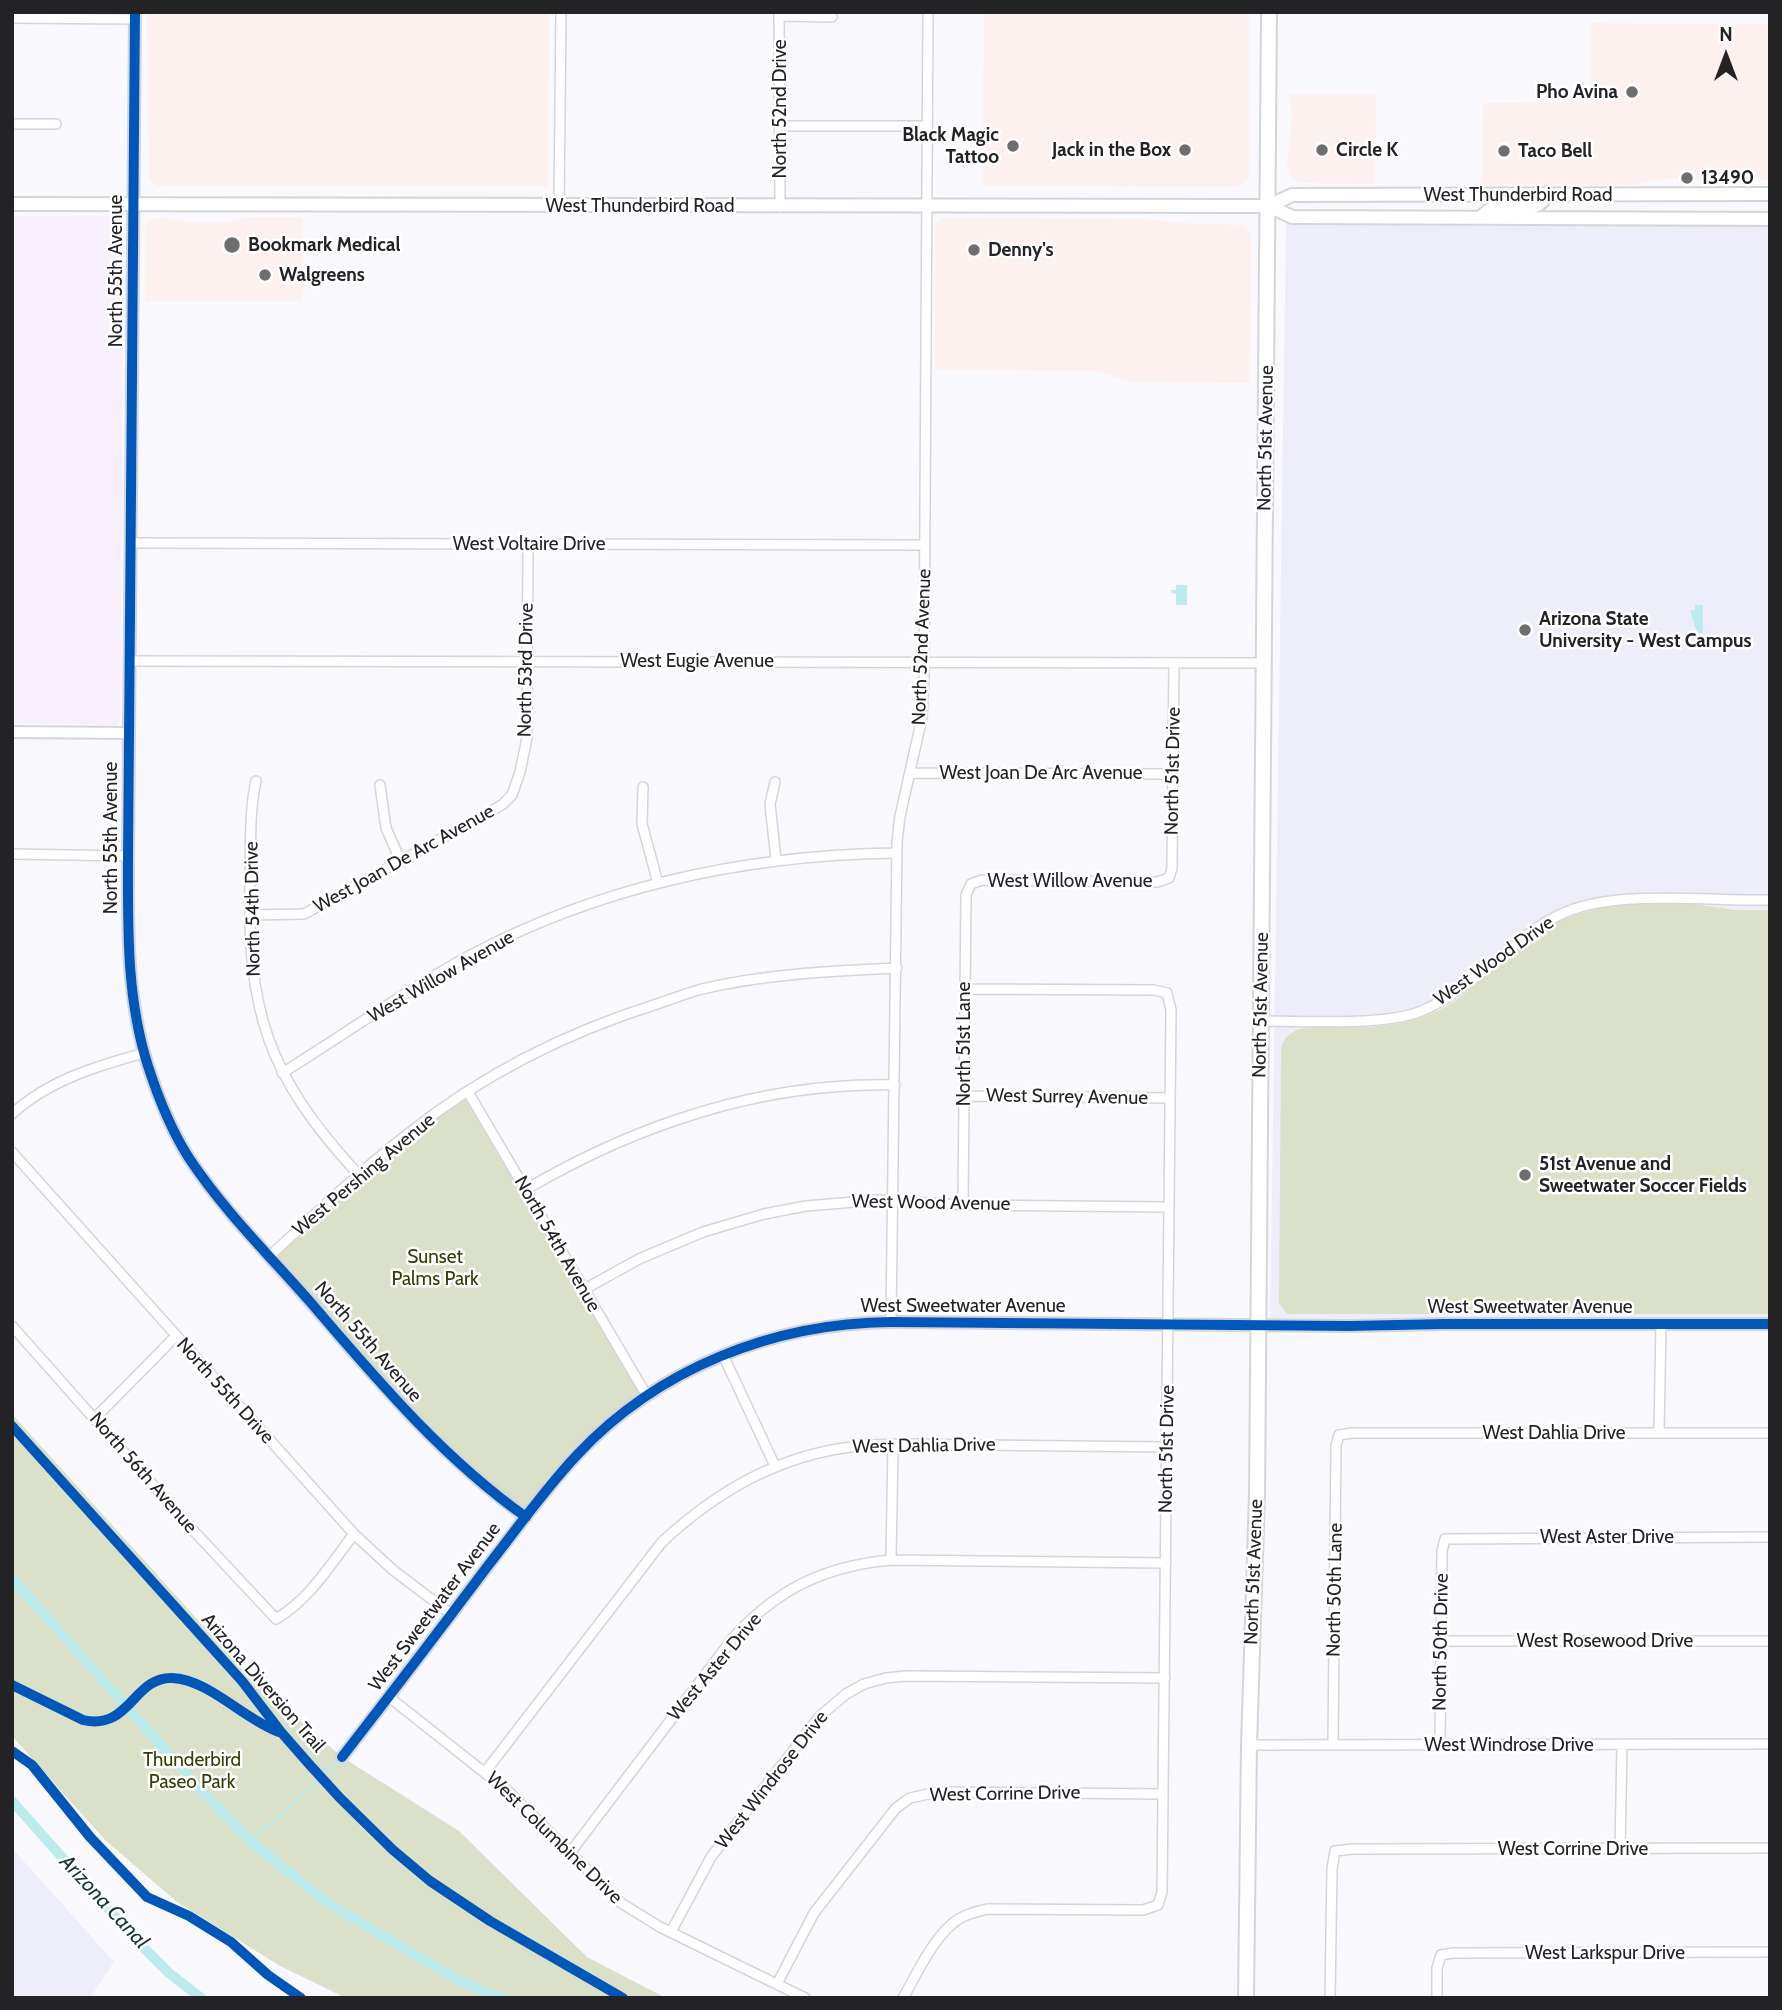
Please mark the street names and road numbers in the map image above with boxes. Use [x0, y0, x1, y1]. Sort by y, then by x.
street label: North 52nd Drive [769, 40, 791, 178]
street label: West Thunderbird Road [1423, 184, 1613, 206]
street label: North 55th Avenue [105, 195, 127, 347]
street label: West Thunderbird Road [545, 195, 735, 217]
street label: North 51st Avenue [1253, 365, 1279, 511]
street label: West Voltaire Drive [453, 533, 605, 555]
street label: North 52nd Avenue [908, 568, 936, 726]
street label: North 53rd Drive [513, 603, 539, 737]
street label: West Eugie Avenue [620, 650, 774, 672]
street label: North 51st Drive [1160, 707, 1186, 835]
street label: North 55th Avenue [100, 762, 122, 914]
street label: West Joan De Arc Avenue [940, 762, 1142, 784]
street label: West Joan De Arc Avenue [310, 800, 498, 918]
street label: North 54th Drive [240, 841, 266, 977]
street label: West Willow Avenue [988, 870, 1152, 892]
street label: West Wood Drive [1430, 911, 1558, 1011]
street label: West Willow Avenue [364, 926, 518, 1028]
street label: North 51st Avenue [1248, 932, 1274, 1078]
street label: North 51st Lane [953, 982, 975, 1106]
street label: West Surrey Avenue [986, 1084, 1148, 1110]
street label: West Pershing Avenue [288, 1109, 440, 1241]
street label: North 54th Avenue [509, 1172, 605, 1316]
street label: West Wood Avenue [851, 1190, 1011, 1216]
street label: North 55th Avenue [309, 1277, 427, 1407]
street label: West Sweetwater Avenue [860, 1295, 1066, 1317]
street label: West Sweetwater Avenue [1427, 1296, 1633, 1318]
street label: North 55th Drive [171, 1333, 279, 1449]
street label: North 51st Drive [1154, 1385, 1180, 1513]
street label: North 56th Avenue [84, 1408, 202, 1538]
street label: West Dahlia Drive [1482, 1422, 1626, 1444]
street label: West Dahlia Drive [852, 1433, 996, 1459]
street label: North 51st Avenue [1240, 1499, 1268, 1645]
street label: West Sweetwater Avenue [364, 1518, 506, 1696]
street label: North 50th Lane [1322, 1523, 1348, 1657]
street label: West Aster Drive [1540, 1526, 1674, 1548]
street label: North 50th Drive [1428, 1573, 1454, 1711]
street label: West Aster Drive [663, 1608, 767, 1726]
street label: Arizona Diversion Trail [196, 1609, 330, 1757]
street label: West Rosewood Drive [1517, 1630, 1693, 1652]
street label: West Windrose Drive [711, 1706, 833, 1854]
street label: West Windrose Drive [1424, 1734, 1594, 1756]
street label: West Columbine Drive [481, 1767, 627, 1909]
street label: West Corrine Drive [929, 1781, 1081, 1807]
street label: West Corrine Drive [1498, 1838, 1648, 1860]
street label: West Larkspur Drive [1525, 1942, 1685, 1964]

